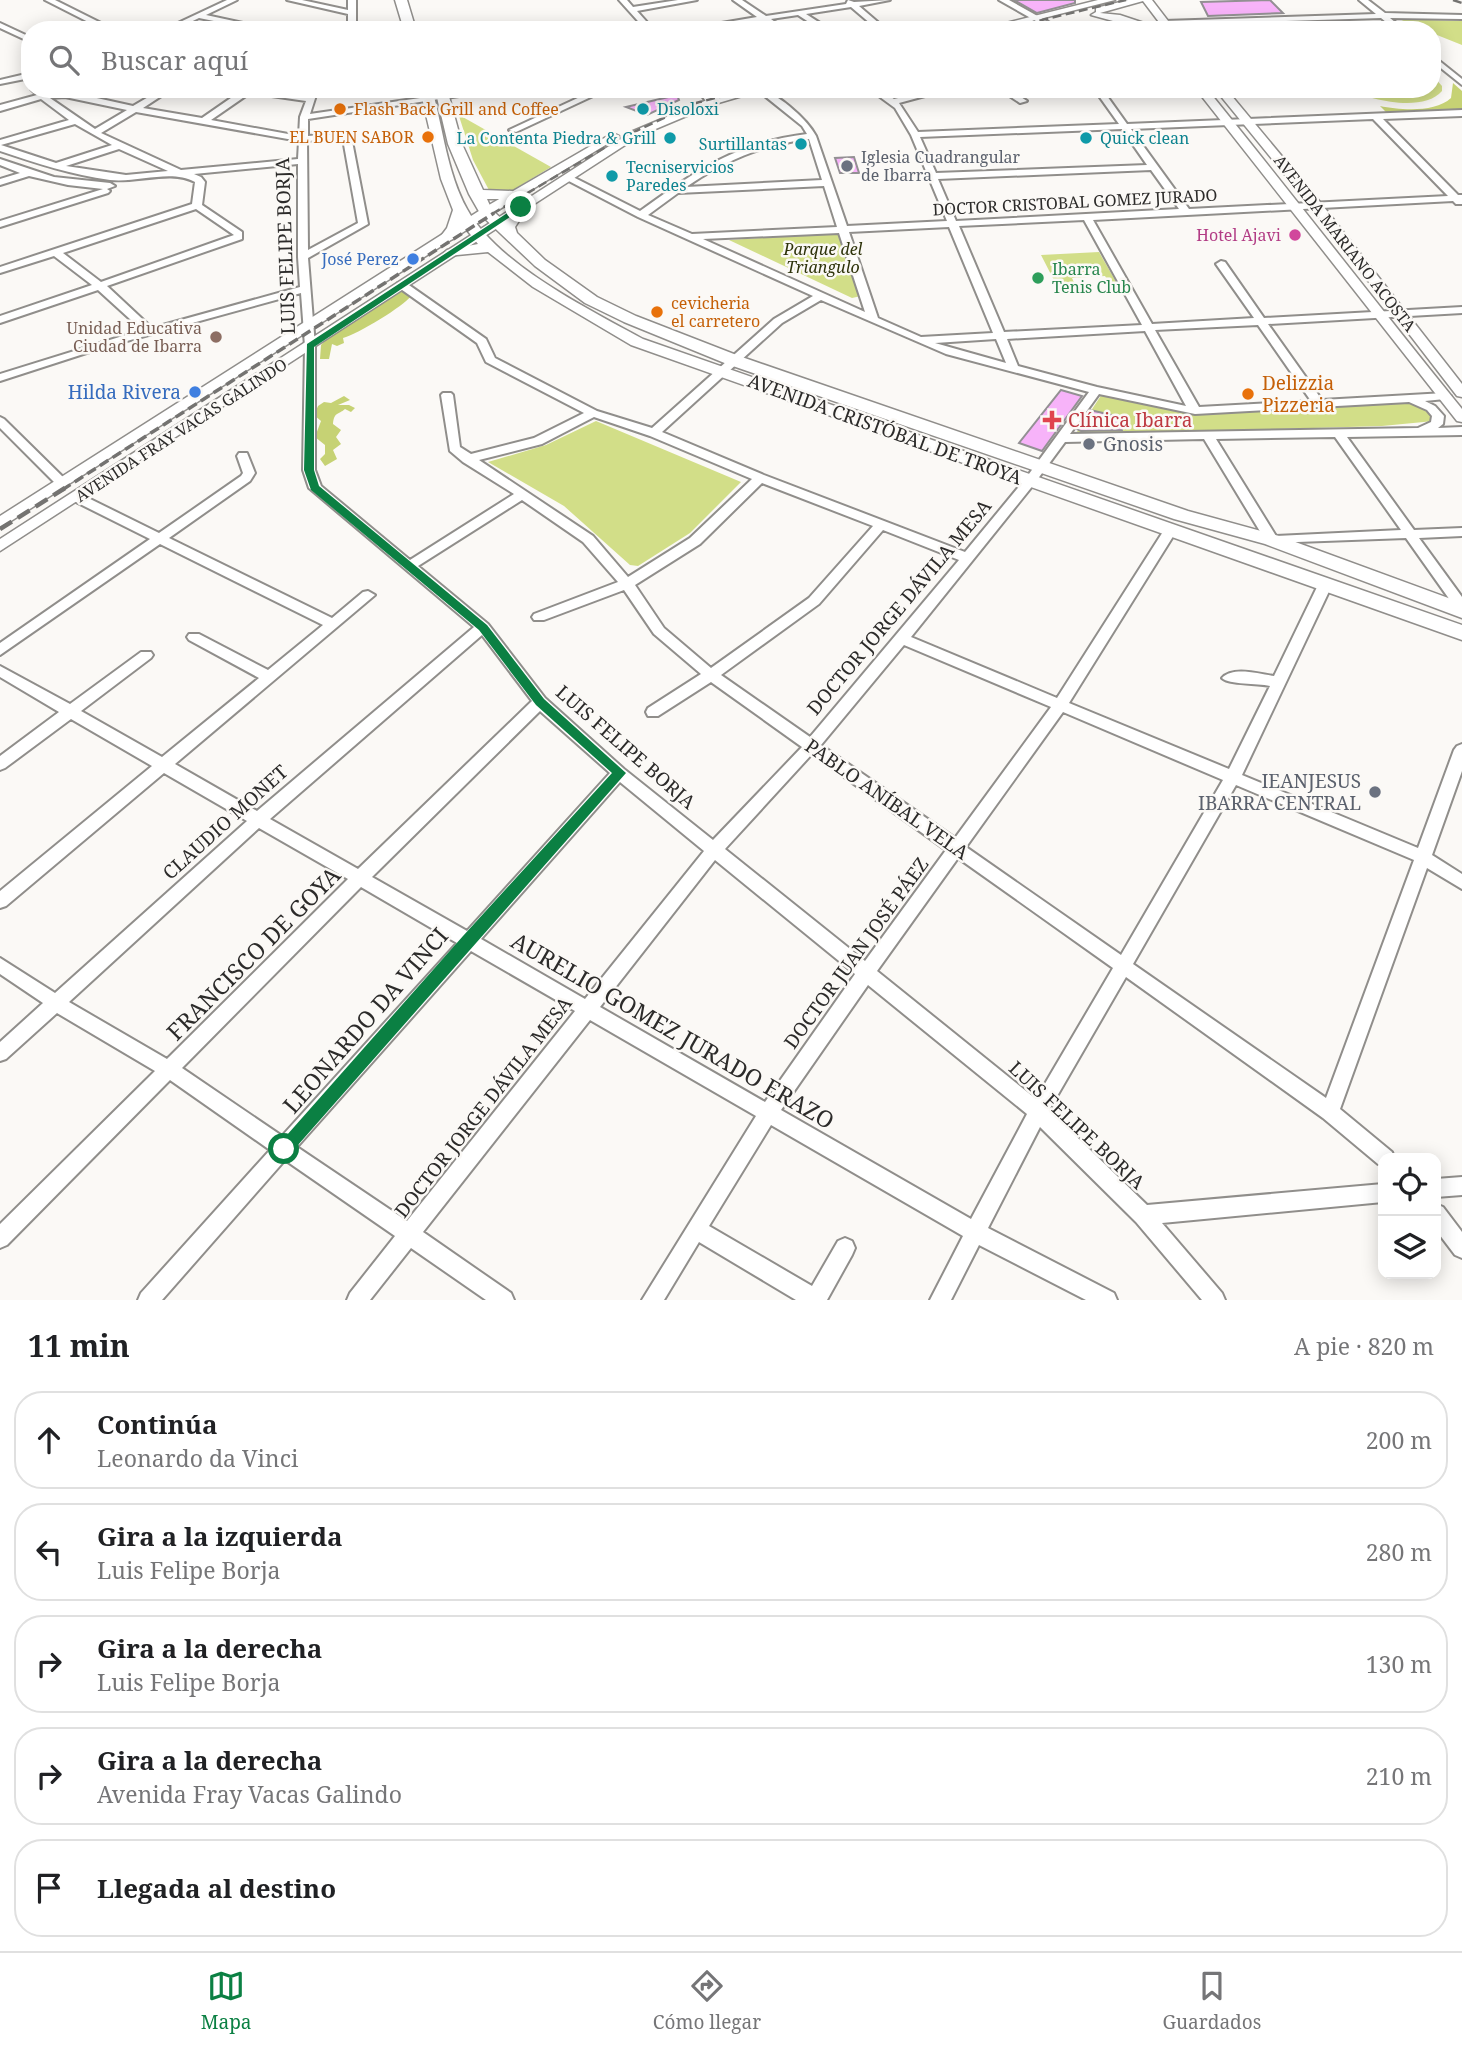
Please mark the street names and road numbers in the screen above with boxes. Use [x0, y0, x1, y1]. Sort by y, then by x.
street label: AVENIDA MARIANO ACOSTA [1269, 150, 1422, 337]
street label: LUIS FELIPE BORJA [269, 157, 301, 335]
street label: DOCTOR CRISTOBAL GOMEZ JURADO [932, 184, 1218, 220]
street label: AVENIDA FRAY VACAS GALINDO [71, 353, 291, 507]
street label: AVENIDA CRISTÓBAL DE TROYA [744, 367, 1026, 491]
street label: DOCTOR JORGE DÁVILA MESA [801, 493, 997, 720]
street label: LUIS FELIPE BORJA [551, 679, 702, 815]
street label: PABLO ANÍBAL VELA [800, 733, 974, 866]
street label: CLAUDIO MONET [157, 759, 293, 885]
street label: DOCTOR JUAN JOSÉ PÁEZ [778, 852, 934, 1054]
street label: FRANCISCO DE GOYA [159, 859, 347, 1047]
street label: LEONARDO DA VINCI [275, 920, 455, 1120]
street label: AURELIO GOMEZ JURADO ERAZO [505, 924, 841, 1136]
street label: DOCTOR JORGE DÁVILA MESA [388, 991, 578, 1223]
street label: LUIS FELIPE BORJA [1003, 1055, 1151, 1195]

